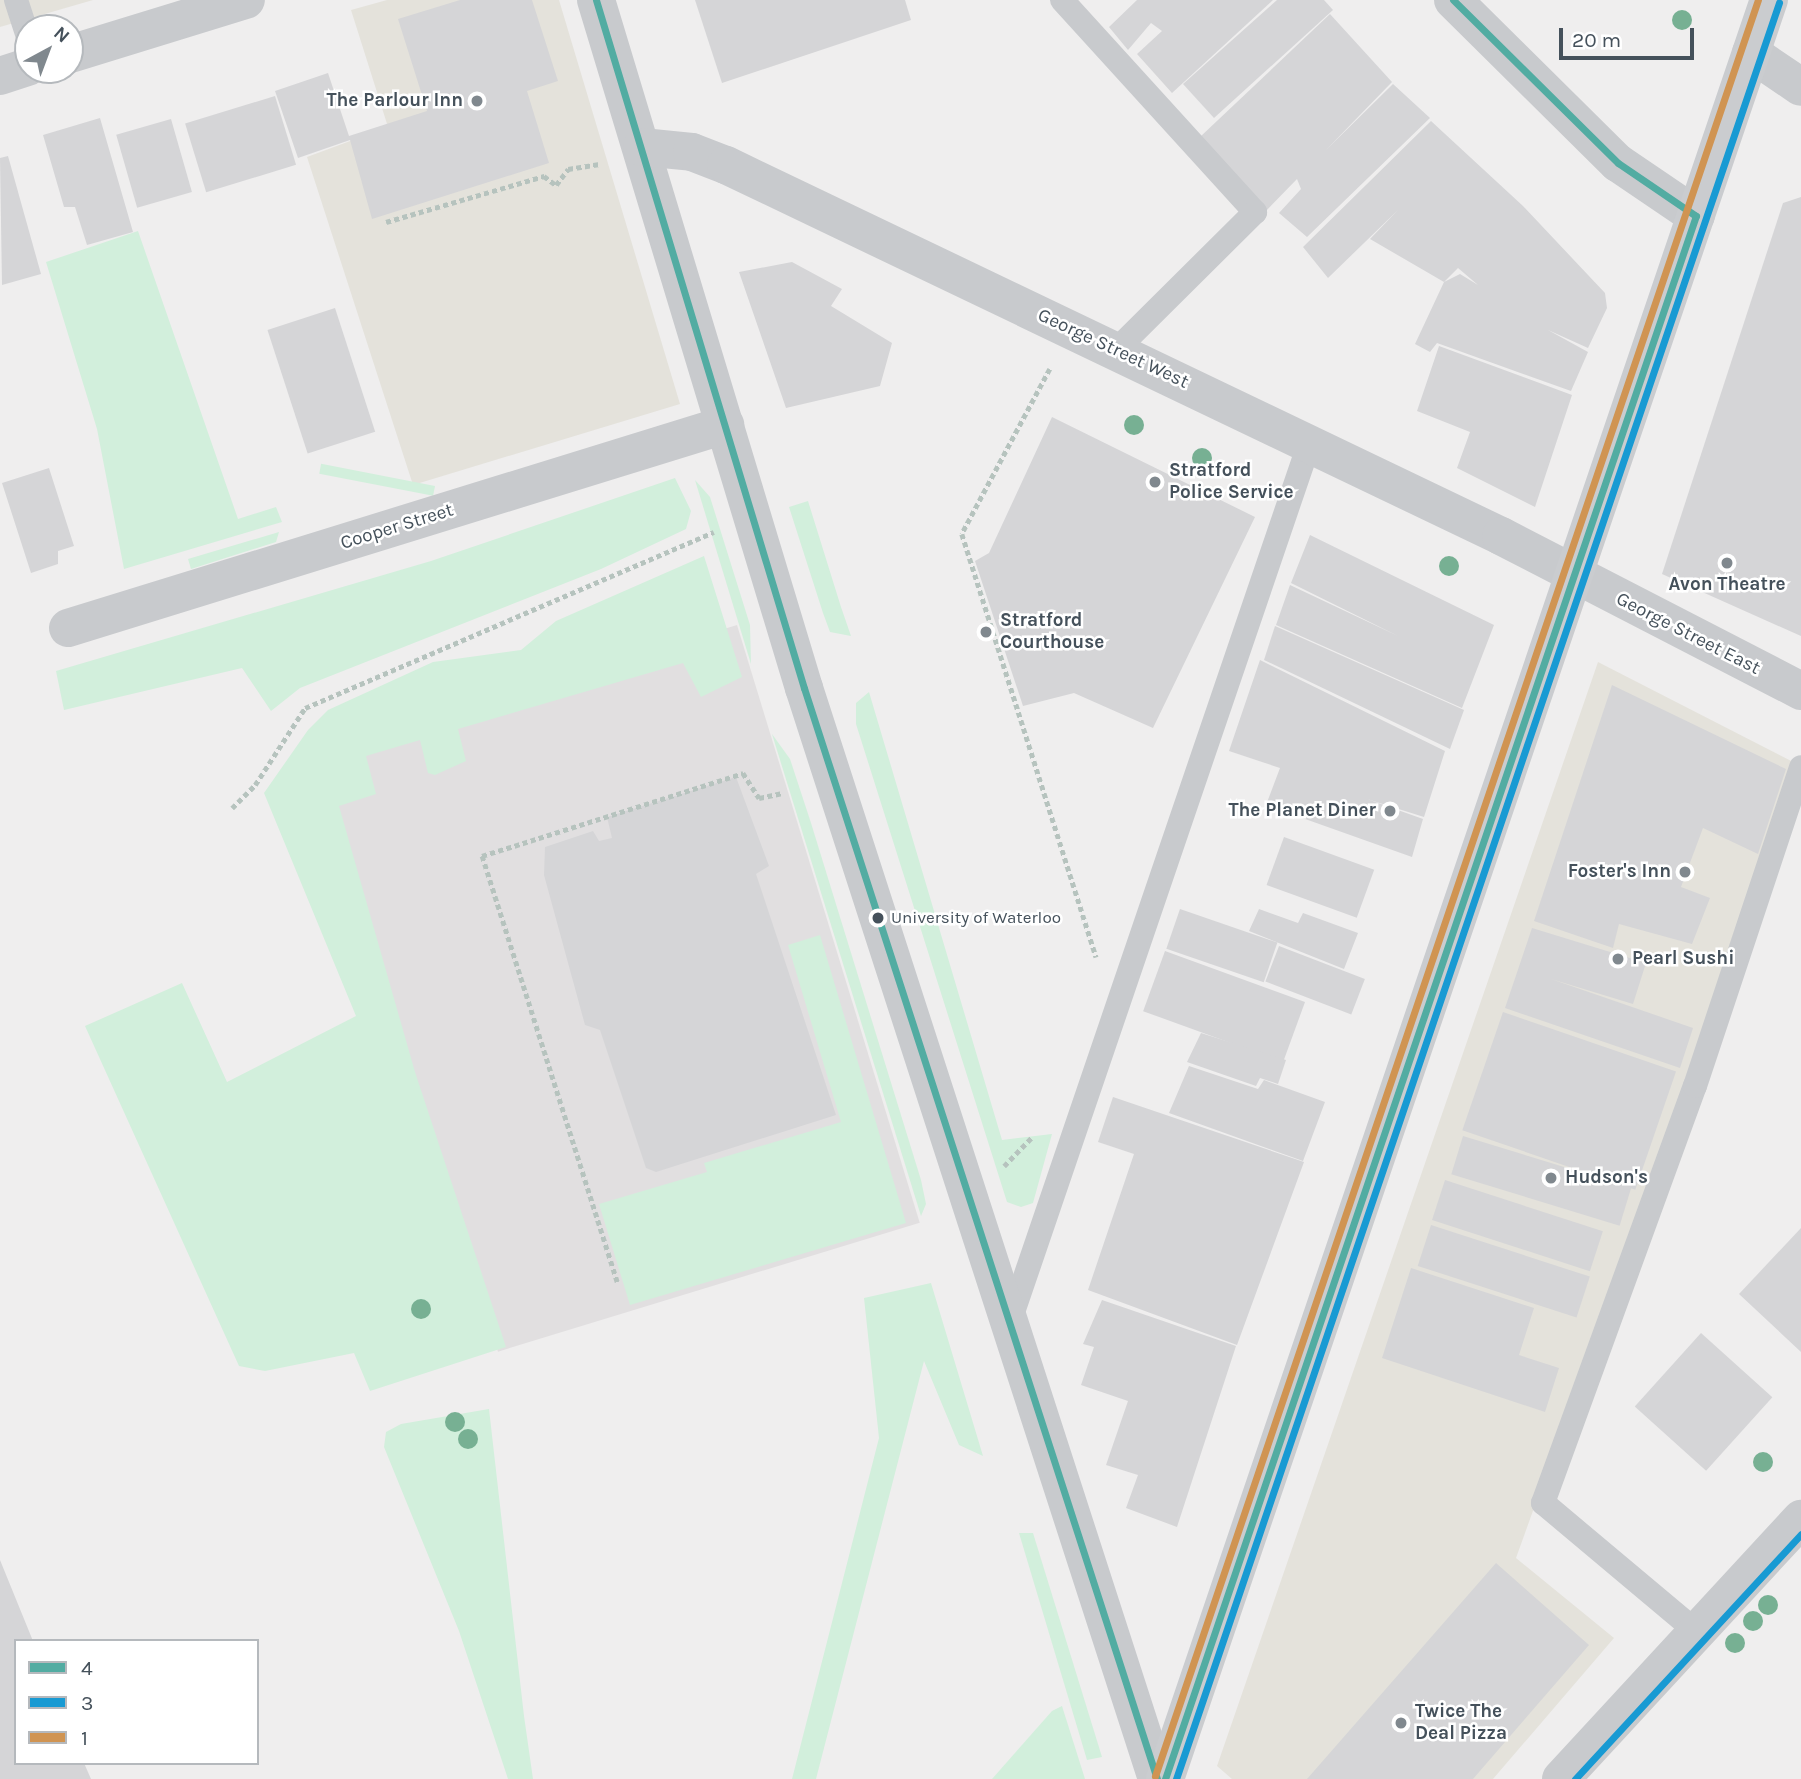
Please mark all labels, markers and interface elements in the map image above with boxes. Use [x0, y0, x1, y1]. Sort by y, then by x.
north arrow [14, 14, 84, 84]
scale bar [1563, 14, 1698, 58]
text: N [49, 22, 74, 47]
text: 20 m [1572, 28, 1621, 52]
place label: The Parlour Inn [326, 90, 463, 112]
marker: The Parlour Inn [469, 93, 485, 109]
street label: George Street West [1034, 304, 1192, 394]
place label: Stratford Police Service [1169, 460, 1294, 504]
marker: Stratford Police Service [1147, 474, 1163, 490]
street label: Cooper Street [338, 499, 456, 555]
marker: Avon Theatre [1719, 555, 1735, 571]
place label: Avon Theatre [1669, 574, 1785, 596]
street label: George Street East [1612, 588, 1764, 680]
place label: Stratford Courthouse [1000, 610, 1104, 654]
marker: Stratford Courthouse [978, 624, 994, 640]
place label: The Planet Diner [1228, 800, 1376, 822]
marker: The Planet Diner [1382, 803, 1398, 819]
place label: Foster's Inn [1568, 861, 1671, 883]
marker: Foster's Inn [1677, 864, 1693, 880]
place label: University of Waterloo [891, 908, 1061, 928]
marker: University of Waterloo [871, 911, 885, 925]
place label: Pearl Sushi [1632, 948, 1734, 970]
marker: Pearl Sushi [1610, 951, 1626, 967]
place label: Hudson's [1565, 1167, 1648, 1189]
marker: Hudson's [1543, 1170, 1559, 1186]
legend [14, 1639, 259, 1765]
text: 4 [81, 1656, 93, 1680]
text: 3 [81, 1691, 93, 1715]
place label: Twice The Deal Pizza [1415, 1701, 1507, 1745]
marker: Twice The Deal Pizza [1393, 1715, 1409, 1731]
text: 1 [81, 1726, 88, 1750]

